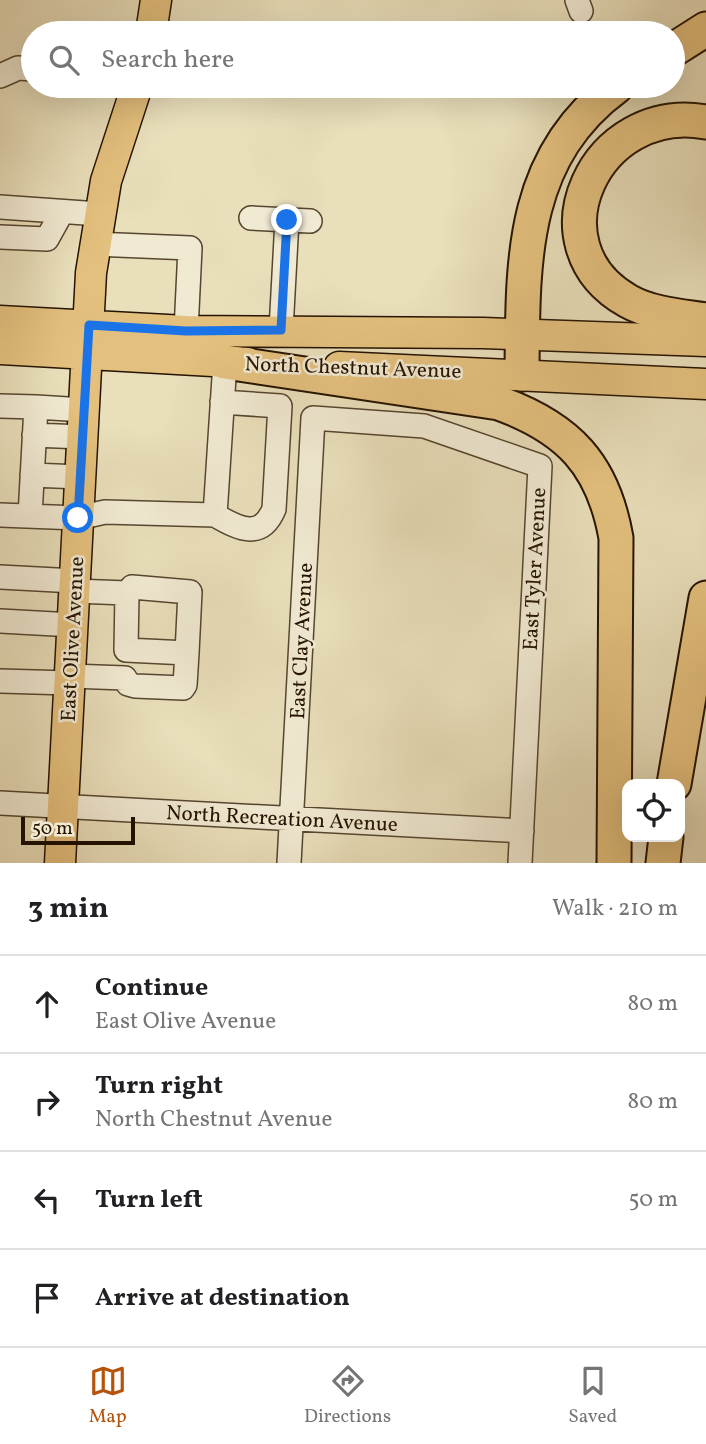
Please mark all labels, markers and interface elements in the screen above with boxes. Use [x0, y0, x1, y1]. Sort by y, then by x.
search box [21, 21, 685, 98]
icon: search [45, 41, 83, 79]
text: Search here [101, 42, 234, 78]
route end [271, 204, 302, 235]
street label: North Chestnut Avenue [244, 350, 462, 387]
street label: East Tyler Avenue [517, 487, 554, 651]
route start [62, 502, 93, 533]
street label: East Olive Avenue [55, 556, 92, 722]
street label: East Clay Avenue [284, 562, 321, 720]
map controls [622, 779, 685, 842]
button: locate [622, 779, 685, 842]
street label: North Recreation Avenue [165, 799, 399, 840]
scale bar [21, 814, 135, 846]
text: 50 m [32, 816, 73, 842]
text: 3 min [28, 888, 109, 930]
text: Walk · 210 m [552, 893, 678, 925]
text: Continue [95, 970, 208, 1006]
icon: ahead [28, 985, 66, 1023]
text: 80 m [628, 988, 678, 1020]
text: East Olive Avenue [95, 1006, 276, 1038]
text: Turn right [95, 1068, 223, 1104]
icon: right [28, 1083, 66, 1121]
text: 80 m [628, 1086, 678, 1118]
text: North Chestnut Avenue [95, 1104, 332, 1136]
icon: left [28, 1181, 66, 1219]
text: Turn left [95, 1182, 203, 1218]
text: 50 m [629, 1184, 678, 1216]
icon: arrive [28, 1279, 66, 1317]
text: Arrive at destination [95, 1280, 350, 1316]
tab: Map [89, 1362, 127, 1430]
tab: Directions [304, 1362, 391, 1430]
tab: Saved [568, 1362, 617, 1430]

